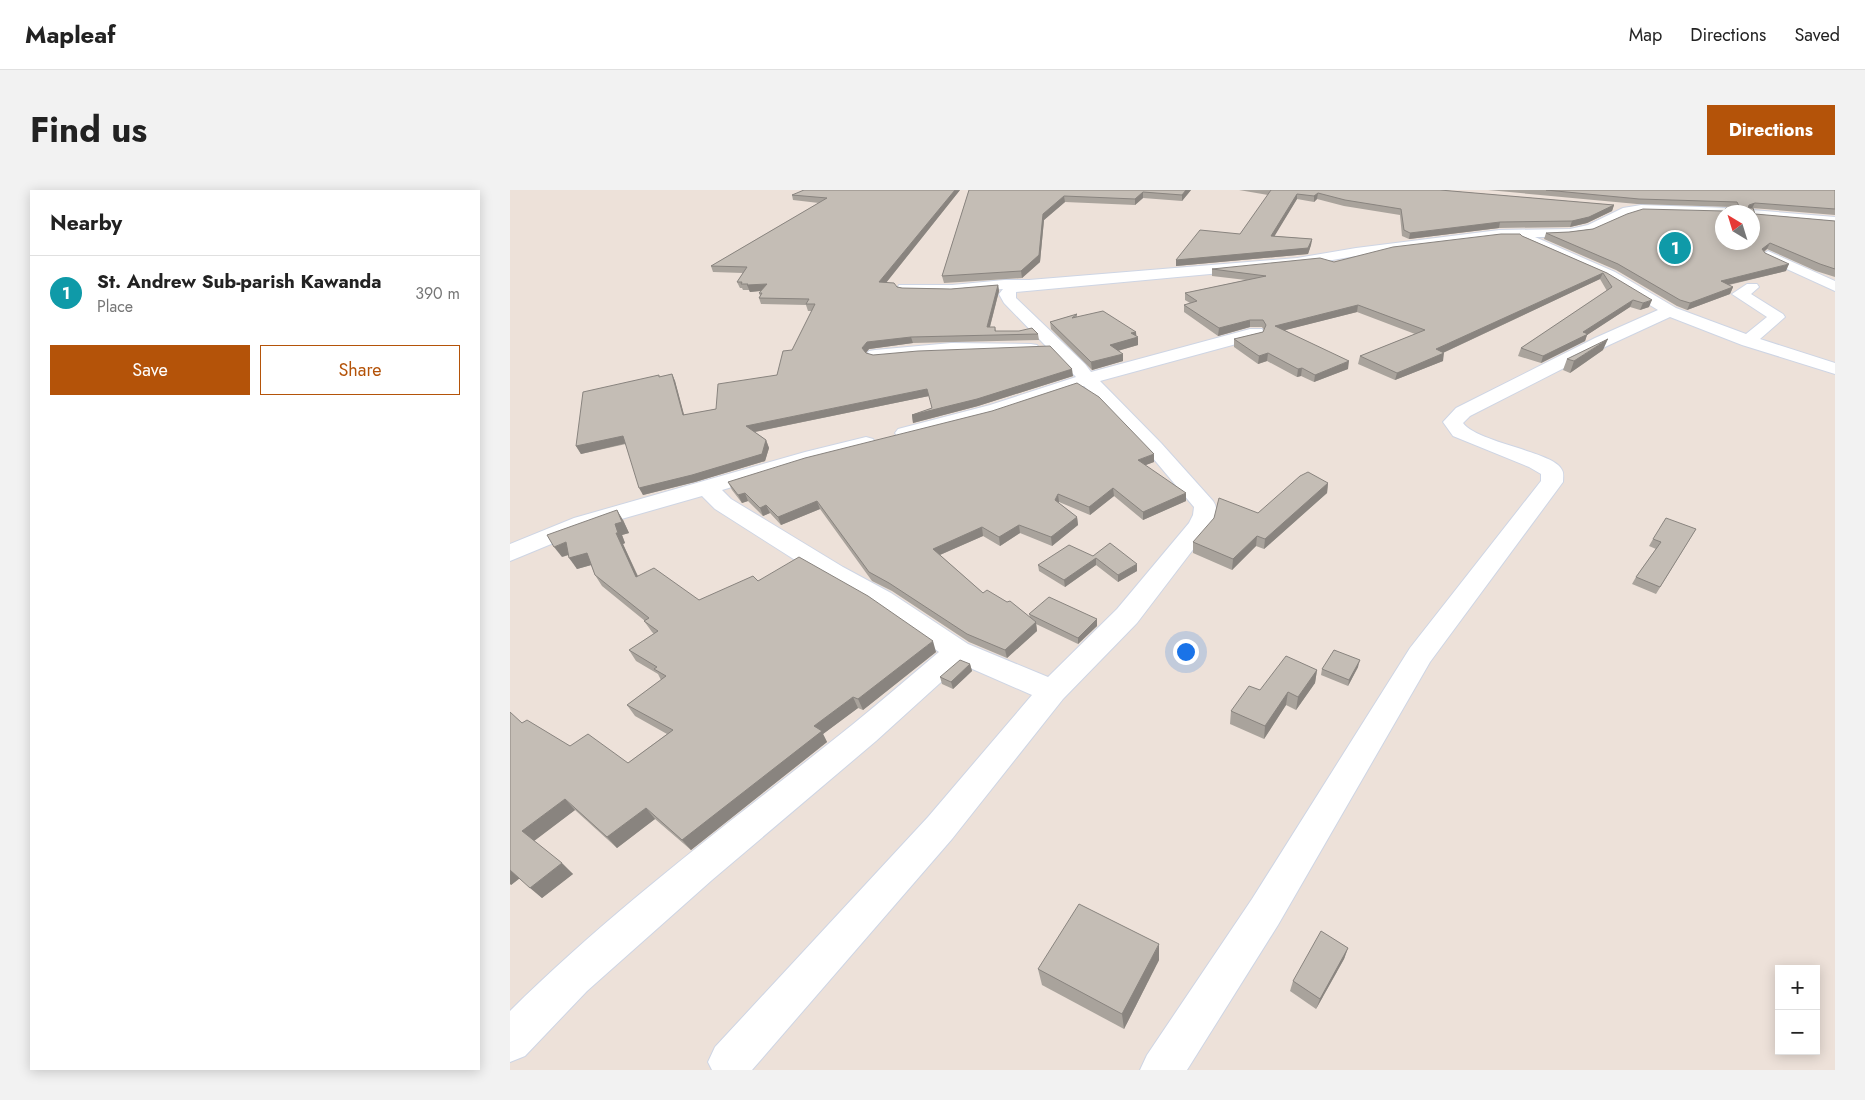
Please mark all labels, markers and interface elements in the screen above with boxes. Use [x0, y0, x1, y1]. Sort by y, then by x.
text: Mapleaf [25, 17, 116, 52]
text: Map [1629, 22, 1662, 48]
text: Directions [1690, 22, 1766, 48]
text: Saved [1794, 22, 1840, 48]
text: Find us [30, 105, 147, 155]
button: Directions [1707, 105, 1835, 155]
north arrow [1715, 205, 1760, 250]
text: Nearby [50, 208, 122, 238]
pin: 1 [1659, 229, 1691, 267]
text: St. Andrew Sub-parish Kawanda [97, 268, 382, 295]
text: 1 [62, 282, 70, 305]
text: 390 m [415, 282, 460, 305]
text: Place [97, 295, 133, 318]
button: Save [50, 345, 250, 395]
button: Share [260, 345, 460, 395]
your location [1173, 639, 1199, 665]
map controls [1775, 965, 1820, 1055]
button: + [1775, 965, 1820, 1010]
button: − [1775, 1010, 1820, 1055]

